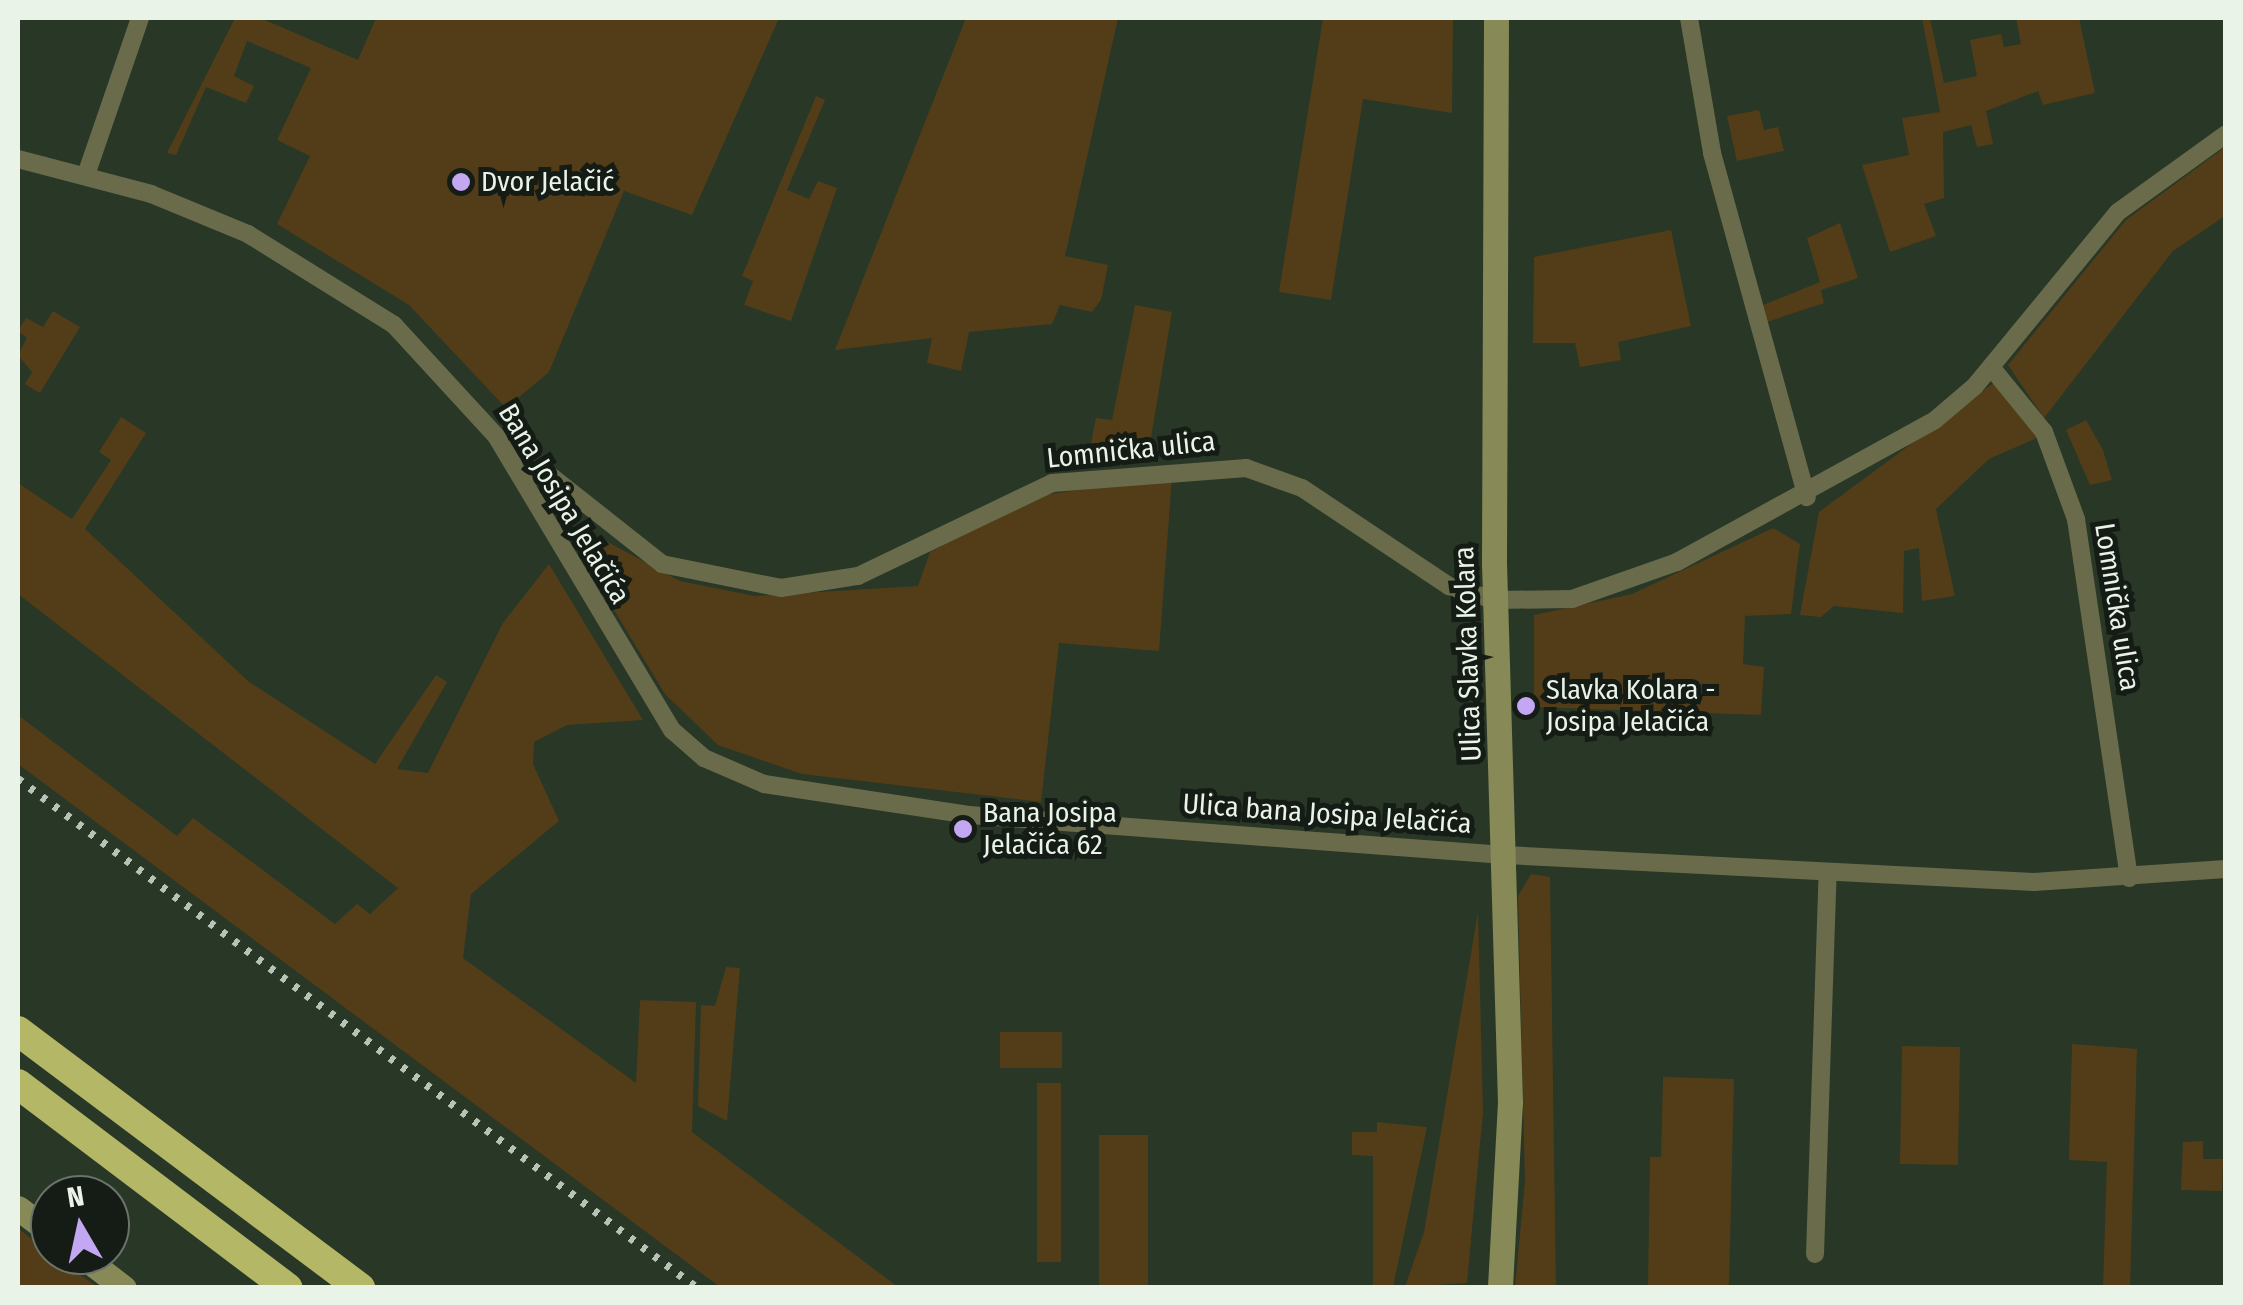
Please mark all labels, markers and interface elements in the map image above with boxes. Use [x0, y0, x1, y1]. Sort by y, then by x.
place label: Dvor Jelačić [481, 165, 614, 199]
marker: Dvor Jelačić [450, 171, 472, 193]
street label: Bana Josipa Jelačića [491, 398, 637, 610]
street label: Lomnička ulica [1045, 424, 1217, 476]
street label: Lomnička ulica [2087, 521, 2147, 693]
street label: Ulica Slavka Kolara [1447, 546, 1489, 762]
place label: Slavka Kolara - Josipa Jelačića [1546, 673, 1715, 739]
marker: Slavka Kolara - Josipa Jelačića [1515, 695, 1537, 717]
street label: Ulica bana Josipa Jelačića [1181, 787, 1473, 841]
place label: Bana Josipa Jelačića 62 [983, 796, 1117, 862]
marker: Bana Josipa Jelačića 62 [952, 818, 974, 840]
north arrow [30, 1175, 130, 1275]
text: N [65, 1179, 86, 1214]

